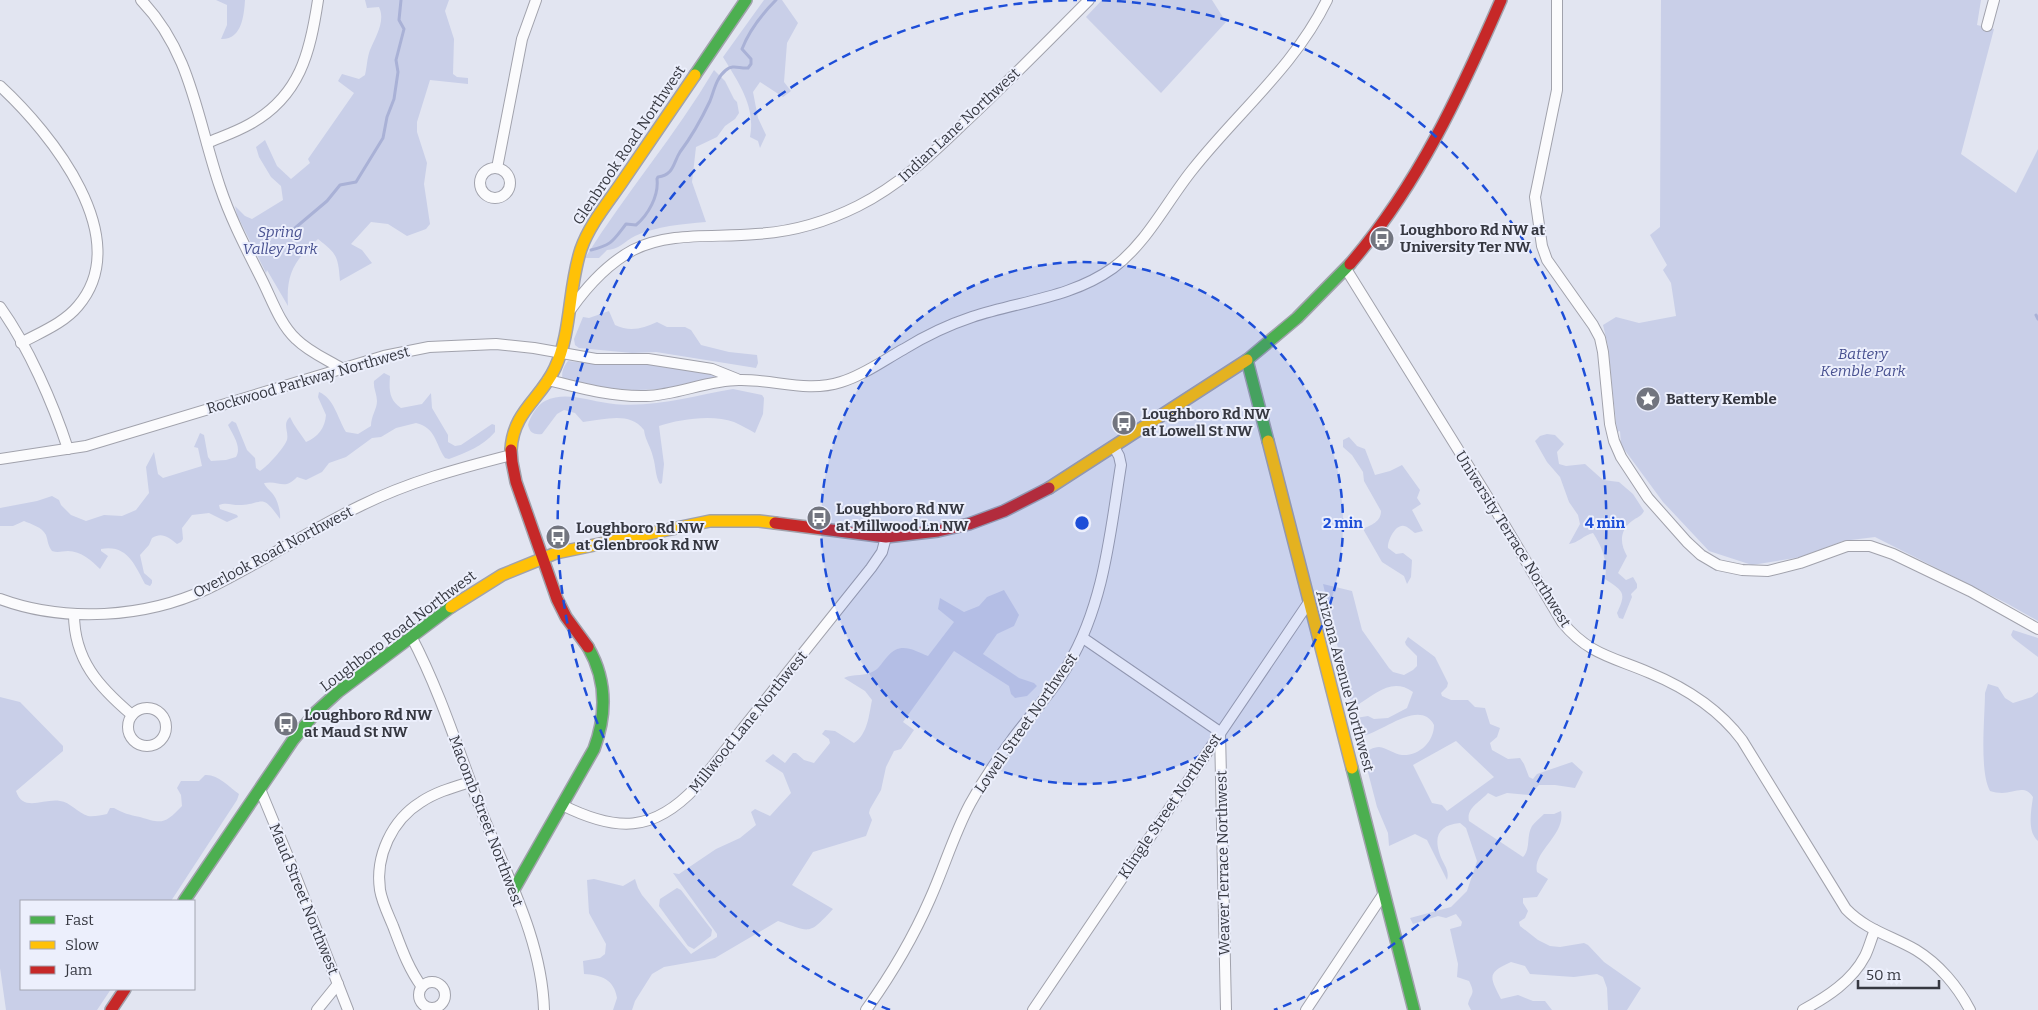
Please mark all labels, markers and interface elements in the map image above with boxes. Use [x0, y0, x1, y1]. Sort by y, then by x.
street label: Glenbrook Road Northwest [569, 61, 689, 228]
street label: Indian Lane Northwest [895, 64, 1024, 186]
place label: Loughboro Rd NW at University Ter NW [1400, 221, 1545, 256]
park label: Spring Valley Park [242, 223, 318, 258]
bus stop icon: Loughboro Rd NW at University Ter NW [1369, 226, 1395, 252]
street label: Rockwood Parkway Northwest [204, 342, 412, 418]
park label: Battery Kemble Park [1820, 345, 1907, 380]
place icon: Battery Kemble [1635, 386, 1661, 412]
place label: Battery Kemble [1666, 390, 1777, 408]
place label: Loughboro Rd NW at Lowell St NW [1142, 405, 1271, 440]
bus stop icon: Loughboro Rd NW at Lowell St NW [1111, 410, 1137, 436]
street label: University Terrace Northwest [1451, 448, 1575, 631]
place label: Loughboro Rd NW at Millwood Ln NW [836, 500, 969, 535]
street label: Overlook Road Northwest [190, 502, 356, 602]
bus stop icon: Loughboro Rd NW at Millwood Ln NW [806, 505, 832, 531]
centre of rings [1073, 514, 1091, 532]
text: 2 min [1323, 514, 1363, 532]
text: 4 min [1585, 514, 1626, 532]
place label: Loughboro Rd NW at Glenbrook Rd NW [576, 519, 720, 554]
bus stop icon: Loughboro Rd NW at Glenbrook Rd NW [545, 524, 571, 550]
street label: Loughboro Road Northwest [316, 566, 480, 696]
street label: Arizona Avenue Northwest [1312, 588, 1378, 774]
street label: Millwood Lane Northwest [685, 647, 811, 797]
street label: Lowell Street Northwest [971, 649, 1082, 797]
place label: Loughboro Rd NW at Maud St NW [304, 706, 433, 741]
bus stop icon: Loughboro Rd NW at Maud St NW [273, 711, 299, 737]
street label: Klingle Street Northwest [1115, 729, 1226, 882]
street label: Macomb Street Northwest [445, 733, 527, 910]
street label: Weaver Terrace Northwest [1212, 770, 1234, 956]
street label: Maud Street Northwest [265, 821, 343, 978]
legend [20, 900, 195, 990]
text: Fast [65, 911, 94, 929]
text: Slow [65, 936, 100, 954]
scale bar [1858, 958, 1939, 990]
text: Jam [64, 961, 93, 979]
text: 50 m [1866, 966, 1902, 984]

